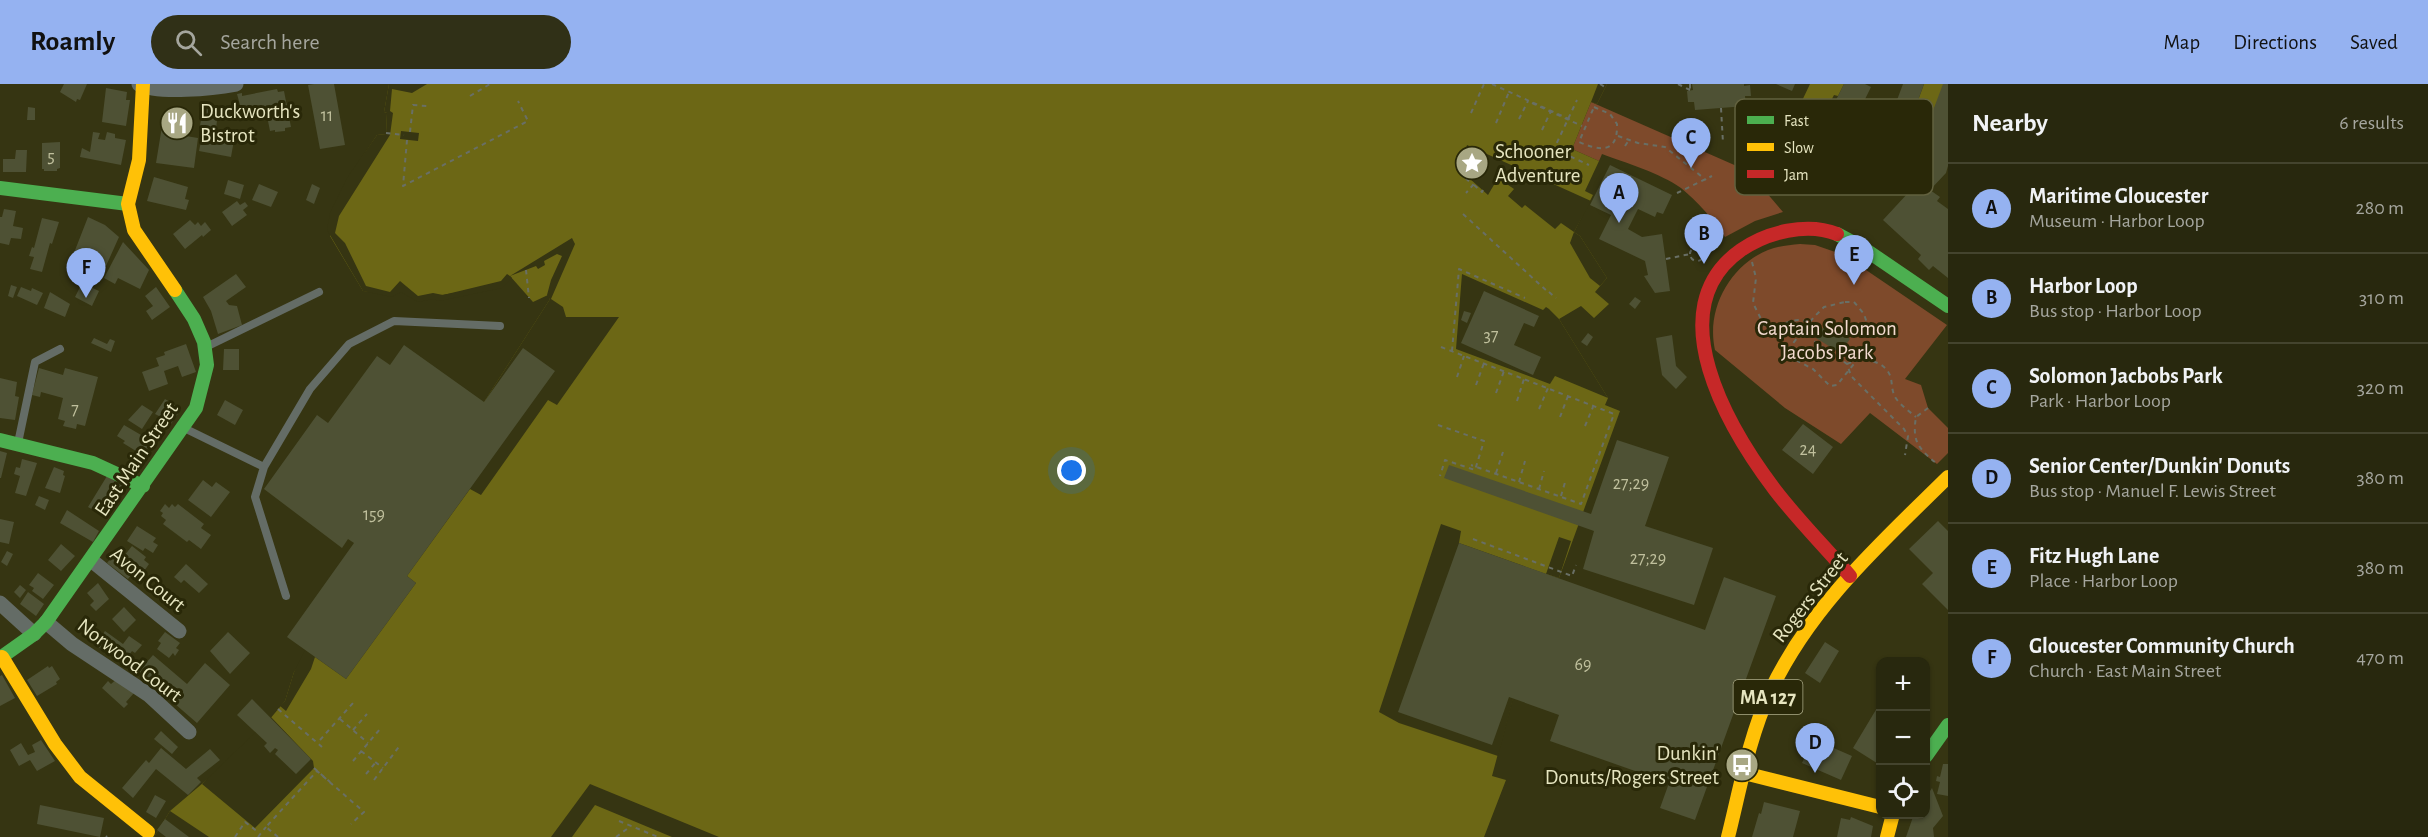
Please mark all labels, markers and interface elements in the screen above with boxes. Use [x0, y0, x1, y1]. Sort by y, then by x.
search box [151, 15, 571, 69]
icon: search [172, 26, 205, 59]
text: Roamly [30, 28, 115, 56]
text: Search here [220, 31, 320, 53]
text: Map [2164, 32, 2200, 53]
text: Directions [2233, 32, 2317, 53]
text: Saved [2350, 32, 2398, 53]
legend [1735, 99, 1933, 195]
place label: Duckworth's Bistrot [200, 101, 300, 146]
restaurant icon: Duckworth's Bistrot [159, 105, 195, 141]
house number: 11 [321, 107, 333, 125]
text: Nearby [1972, 110, 2048, 136]
text: Fast [1784, 113, 1809, 129]
text: 6 results [2339, 113, 2404, 133]
pin: C [1672, 118, 1710, 168]
text: Slow [1784, 140, 1814, 156]
place label: Schooner Adventure [1495, 141, 1580, 186]
place icon: Schooner Adventure [1454, 145, 1490, 181]
house number: 5 [47, 148, 55, 166]
text: Jam [1784, 167, 1809, 183]
pin: A [1600, 174, 1638, 223]
text: Maritime Gloucester [2029, 185, 2209, 207]
text: A [1986, 198, 1998, 218]
text: 280 m [2356, 198, 2404, 218]
text: Museum · Harbor Loop [2029, 211, 2205, 231]
pin: B [1684, 214, 1724, 264]
pin: E [1834, 236, 1874, 285]
pin: F [66, 248, 106, 298]
text: Harbor Loop [2029, 275, 2138, 297]
text: B [1986, 288, 1997, 308]
text: 310 m [2359, 288, 2404, 308]
text: Bus stop · Harbor Loop [2029, 301, 2202, 321]
park label: Captain Solomon Jacobs Park [1757, 318, 1897, 363]
house number: 37 [1484, 327, 1498, 345]
text: Solomon Jacbobs Park [2029, 365, 2223, 387]
text: C [1986, 378, 1997, 398]
text: 320 m [2357, 378, 2404, 398]
text: Park · Harbor Loop [2029, 391, 2171, 411]
street label: East Main Street [91, 398, 182, 520]
house number: 7 [71, 401, 79, 419]
house number: 24 [1800, 441, 1817, 459]
text: Senior Center/Dunkin' Donuts [2029, 455, 2290, 477]
your location [1057, 456, 1086, 485]
text: D [1985, 468, 1998, 488]
text: 380 m [2356, 468, 2404, 488]
house number: 27;29 [1613, 475, 1649, 493]
text: Bus stop · Manuel F. Lewis Street [2029, 481, 2276, 501]
house number: 159 [363, 506, 385, 524]
street label: Avon Court [106, 543, 189, 616]
text: Fitz Hugh Lane [2029, 545, 2159, 567]
street label: Rogers Street [1769, 548, 1852, 647]
house number: 27;29 [1630, 550, 1666, 568]
text: E [1986, 558, 1997, 578]
text: 380 m [2356, 558, 2404, 578]
text: Place · Harbor Loop [2029, 571, 2178, 591]
street label: Norwood Court [74, 614, 186, 706]
text: Gloucester Community Church [2029, 635, 2295, 657]
text: F [1987, 648, 1996, 668]
text: 470 m [2356, 648, 2404, 668]
house number: 69 [1575, 656, 1591, 674]
map controls [1876, 657, 1930, 819]
button: + [1876, 657, 1930, 711]
text: Church · East Main Street [2029, 661, 2221, 681]
road number: MA 127 [1734, 680, 1802, 714]
button: − [1876, 711, 1930, 765]
pin: D [1796, 724, 1834, 773]
place label: Dunkin' Donuts/Rogers Street [1545, 743, 1719, 788]
bus stop icon: Dunkin' Donuts/Rogers Street [1724, 747, 1760, 783]
button: locate [1876, 765, 1930, 819]

